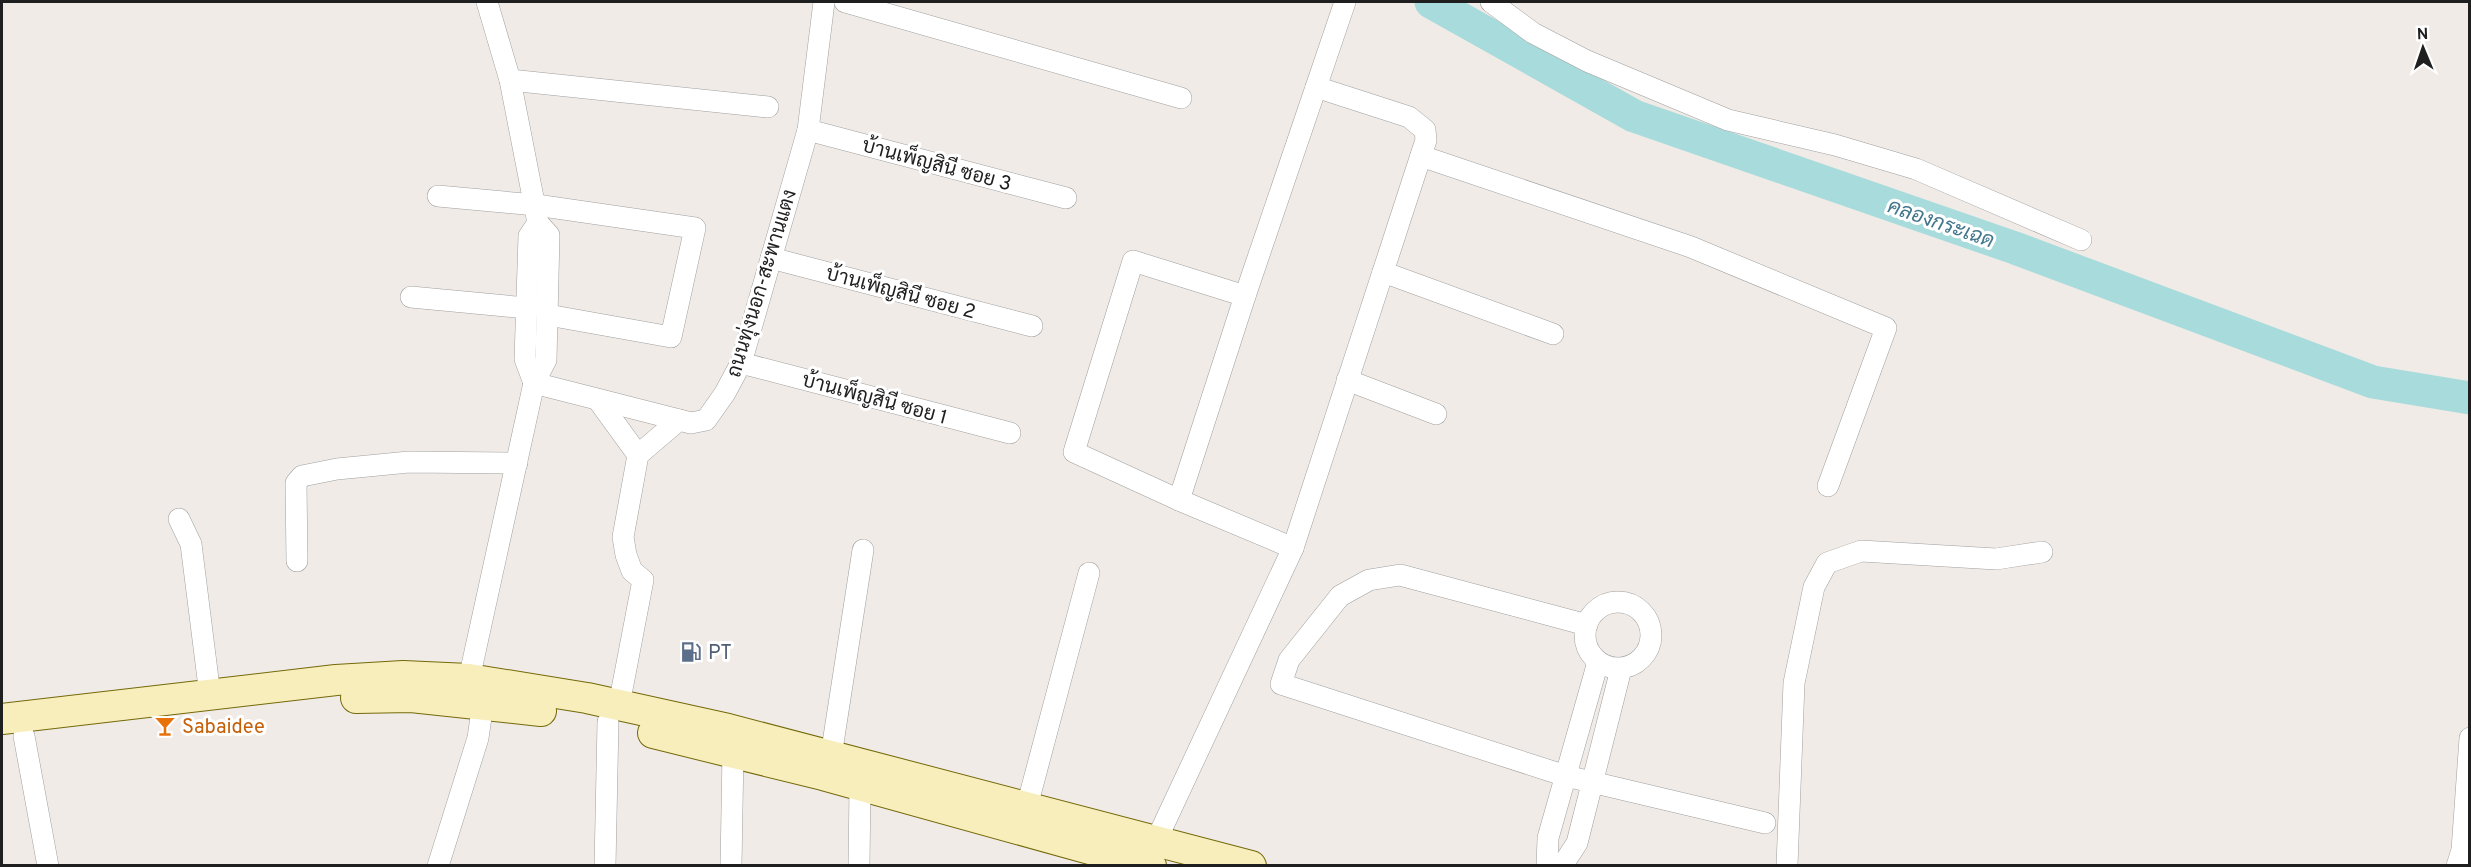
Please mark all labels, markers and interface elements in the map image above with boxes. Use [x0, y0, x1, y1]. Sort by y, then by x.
north arrow [2393, 18, 2453, 78]
text: N [2416, 25, 2429, 45]
street label: บ้านเพ็ญสินี ซอย 3 [859, 130, 1015, 198]
street label: ถนนทุ่งนอก-สะพานแตง [721, 186, 804, 381]
water label: คลองกระเฉด [1884, 194, 1997, 255]
street label: บ้านเพ็ญสินี ซอย 2 [823, 258, 979, 326]
street label: บ้านเพ็ญสินี ซอย 1 [799, 364, 951, 432]
fuel station icon: PT [679, 640, 703, 664]
place label: PT [708, 641, 732, 667]
bar icon: Sabaidee [153, 714, 177, 738]
place label: Sabaidee [182, 715, 265, 741]

